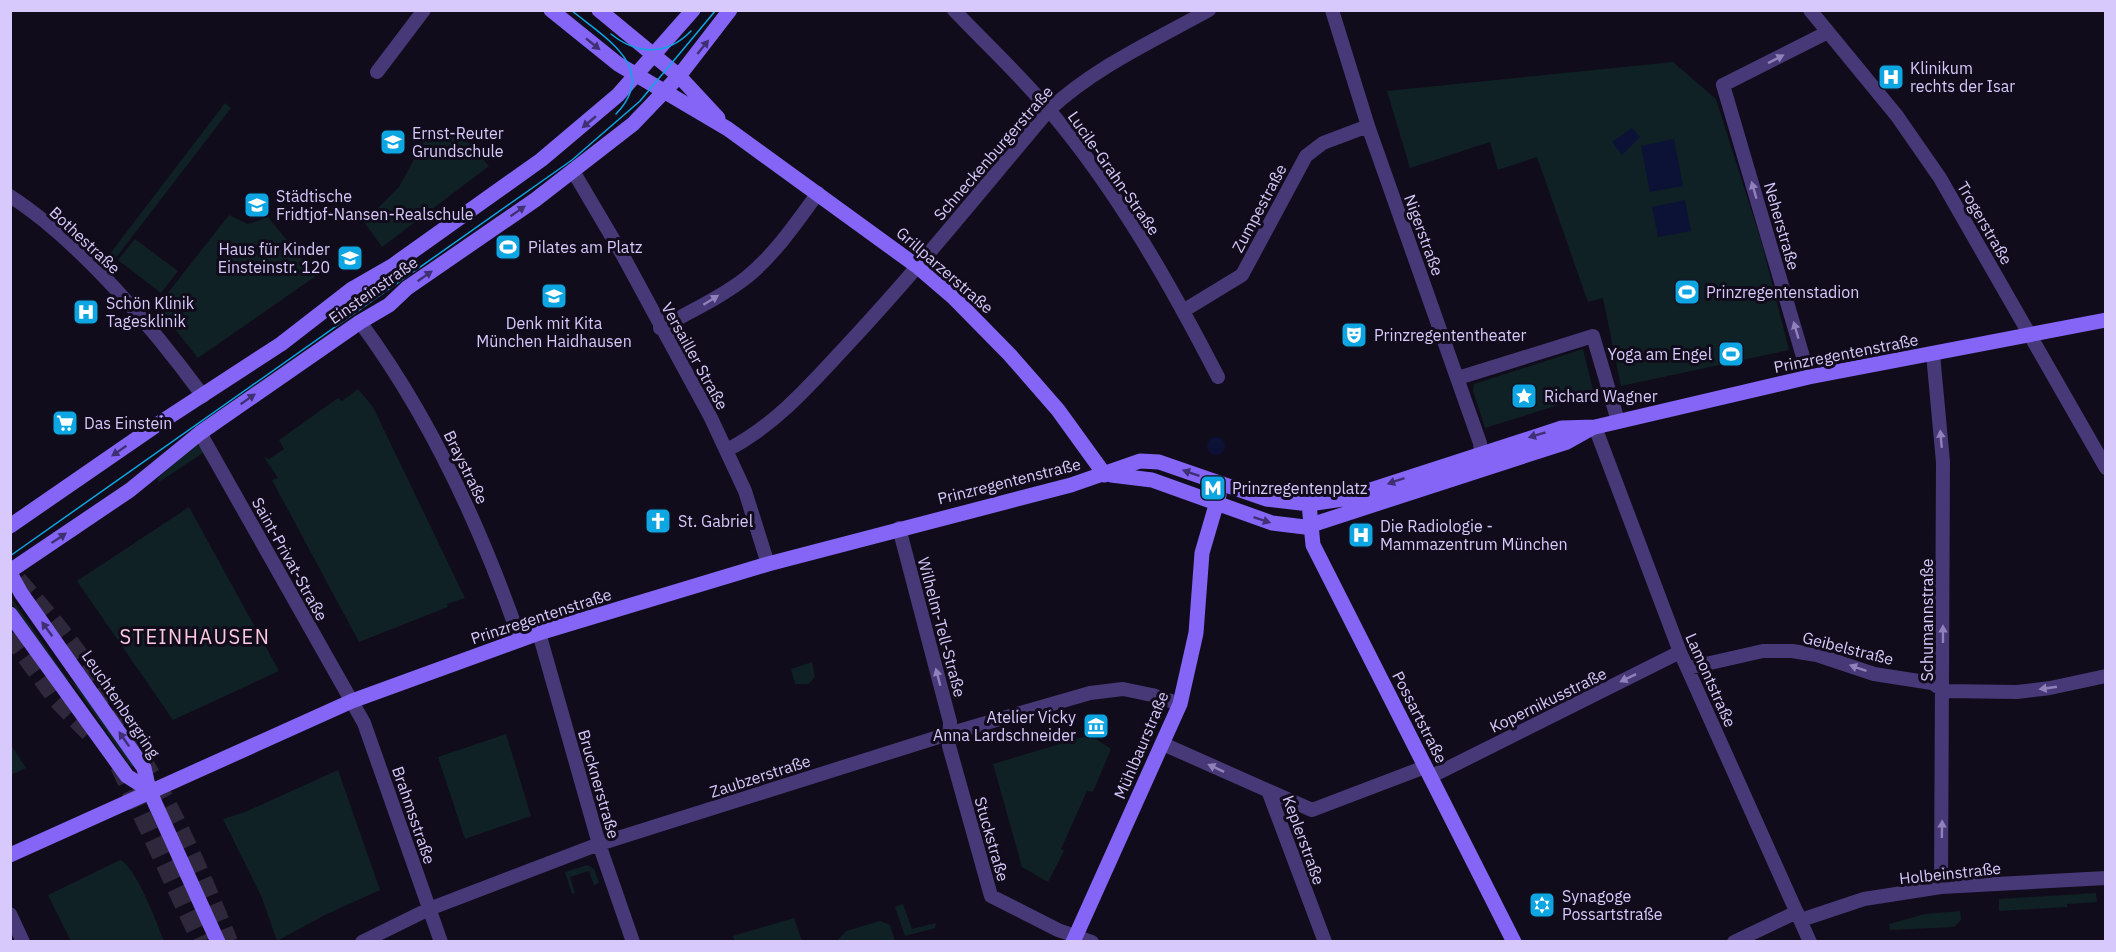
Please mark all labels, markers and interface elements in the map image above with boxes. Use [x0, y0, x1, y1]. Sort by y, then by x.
one-way arrow [585, 37, 601, 50]
one-way arrow [696, 39, 708, 54]
one-way arrow [1767, 54, 1784, 63]
place label: Klinikum rechts der Isar [1910, 58, 2015, 96]
hospital icon: Klinikum rechts der Isar [1876, 62, 1906, 92]
street label: Schneckenburgerstraße [929, 81, 1057, 224]
street label: Lucile-Grahn-Straße [1064, 107, 1164, 239]
one-way arrow [582, 115, 597, 128]
place label: Ernst-Reuter Grundschule [412, 123, 504, 161]
school or university icon: Ernst-Reuter Grundschule [378, 127, 408, 157]
street label: Zumpestraße [1227, 160, 1291, 256]
street label: Trogerstraße [1953, 178, 2017, 268]
street label: Neherstraße [1760, 180, 1804, 272]
one-way arrow [1749, 181, 1758, 199]
place label: Städtische Fridtjof-Nansen-Realschule [276, 186, 474, 224]
school or university icon: Städtische Fridtjof-Nansen-Realschule [242, 190, 272, 220]
street label: Nigerstraße [1400, 192, 1448, 279]
street label: Bothestraße [45, 202, 125, 278]
one-way arrow [510, 205, 526, 217]
street label: Grillparzerstraße [892, 222, 998, 318]
sports icon: Pilates am Platz [493, 232, 523, 262]
place label: Pilates am Platz [528, 237, 642, 257]
place label: Haus für Kinder Einsteinstr. 120 [218, 239, 330, 277]
school or university icon: Haus für Kinder Einsteinstr. 120 [335, 243, 365, 273]
street label: Einsteinstraße [325, 252, 422, 328]
one-way arrow [417, 271, 433, 282]
sports icon: Prinzregentenstadion [1672, 277, 1702, 307]
school or university icon: Denk mit Kita München Haidhausen [539, 281, 569, 311]
place label: Prinzregentenstadion [1706, 282, 1859, 302]
place label: Schön Klinik Tagesklinik [106, 293, 195, 331]
one-way arrow [703, 295, 719, 306]
hospital icon: Schön Klinik Tagesklinik [71, 297, 101, 327]
street label: Versailler Straße [657, 299, 733, 413]
place label: Denk mit Kita München Haidhausen [476, 313, 632, 351]
theatre icon: Prinzregententheater [1339, 320, 1369, 350]
one-way arrow [1791, 321, 1800, 339]
place label: Prinzregententheater [1374, 325, 1527, 345]
street label: Prinzregentenstraße [1772, 329, 1920, 377]
sports icon: Yoga am Engel [1716, 339, 1746, 369]
place label: Yoga am Engel [1607, 344, 1712, 364]
place icon: Richard Wagner [1509, 381, 1539, 411]
place label: Richard Wagner [1544, 386, 1658, 406]
one-way arrow [239, 393, 255, 405]
supermarket icon: Das Einstein [50, 408, 80, 438]
place label: Das Einstein [84, 413, 172, 433]
street label: Braystraße [440, 427, 492, 507]
one-way arrow [1936, 429, 1946, 448]
one-way arrow [1528, 431, 1546, 441]
one-way arrow [112, 445, 128, 457]
street label: Prinzregentenstraße [935, 453, 1083, 508]
one-way arrow [1182, 467, 1200, 477]
metro station icon: Prinzregentenplatz [1198, 473, 1228, 503]
one-way arrow [1387, 477, 1405, 487]
place label: Prinzregentenplatz [1232, 478, 1367, 498]
street label: Saint-Privat-Straße [248, 494, 332, 624]
church icon: St. Gabriel [643, 506, 673, 536]
place label: St. Gabriel [678, 511, 753, 531]
one-way arrow [1253, 515, 1271, 525]
place label: Die Radiologie - Mammazentrum München [1380, 516, 1568, 554]
hospital icon: Die Radiologie - Mammazentrum München [1346, 520, 1376, 550]
one-way arrow [51, 533, 67, 544]
street label: Wilhelm-Tell-Straße [914, 555, 970, 699]
street label: Schumannstraße [1917, 558, 1937, 681]
street label: Prinzregentenstraße [468, 584, 614, 648]
one-way arrow [41, 622, 53, 638]
district label: STEINHAUSEN [120, 623, 270, 650]
one-way arrow [1938, 624, 1948, 643]
street label: Geibelstraße [1800, 627, 1896, 669]
street label: Lamontstraße [1681, 630, 1741, 730]
street label: Leuchtenbergring [78, 646, 165, 762]
street label: Kopernikusstraße [1486, 663, 1610, 737]
one-way arrow [1849, 663, 1867, 673]
one-way arrow [932, 668, 942, 686]
street label: Possartstraße [1388, 668, 1452, 767]
one-way arrow [1619, 673, 1636, 683]
one-way arrow [2039, 684, 2058, 693]
street label: Mühlbaurstraße [1109, 688, 1173, 802]
place label: Atelier Vicky Anna Lardschneider [933, 707, 1076, 745]
museum icon: Atelier Vicky Anna Lardschneider [1081, 711, 1111, 741]
street label: Brucknerstraße [574, 727, 624, 841]
one-way arrow [118, 731, 130, 747]
street label: Zaubzerstraße [707, 750, 813, 802]
street label: Brahmsstraße [388, 763, 440, 867]
one-way arrow [1208, 763, 1225, 772]
street label: Keplerstraße [1279, 793, 1329, 888]
street label: Stuckstraße [970, 794, 1014, 884]
one-way arrow [1937, 819, 1947, 838]
street label: Holbeinstraße [1898, 858, 2002, 888]
place label: Synagoge Possartstraße [1562, 886, 1663, 924]
synagogue icon: Synagoge Possartstraße [1527, 890, 1557, 920]

